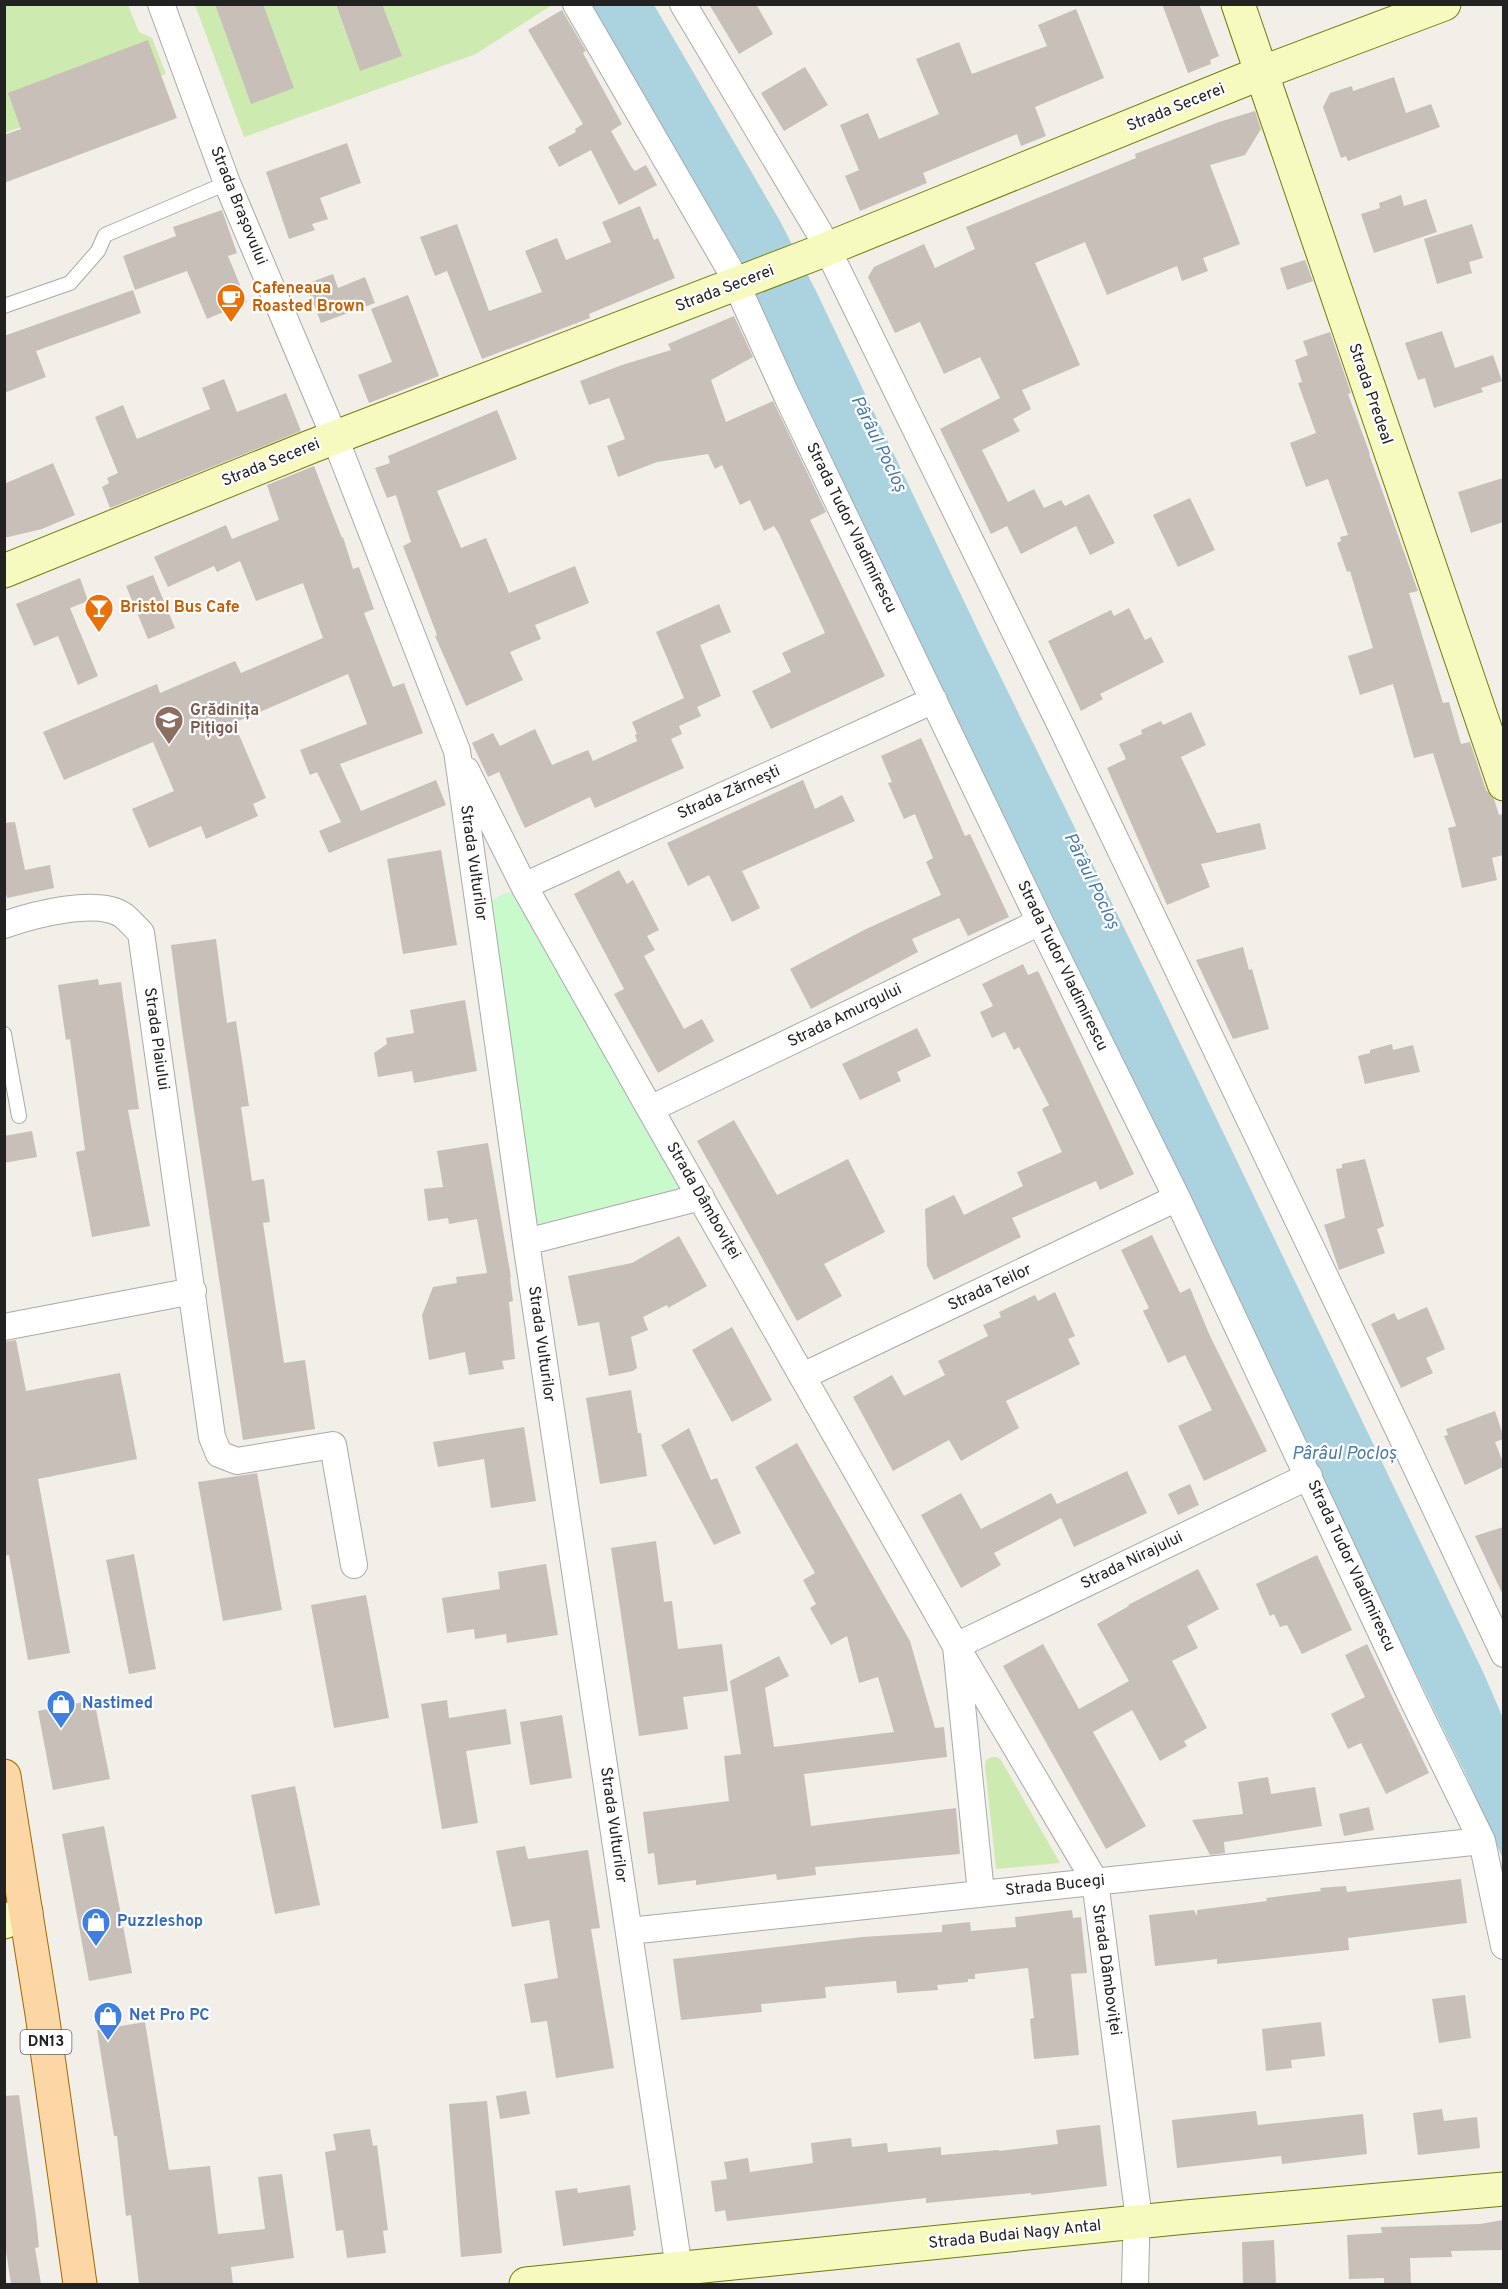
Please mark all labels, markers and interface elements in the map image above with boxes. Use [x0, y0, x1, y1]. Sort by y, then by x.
street label: Strada Secerei [1124, 79, 1228, 137]
street label: Strada Brașovului [205, 144, 271, 268]
street label: Strada Secerei [673, 261, 777, 317]
place label: Cafeneaua Roasted Brown [252, 279, 365, 317]
cafe icon: Cafeneaua Roasted Brown [215, 282, 247, 324]
street label: Strada Predeal [1343, 341, 1397, 447]
water label: Pârâul Pocloș [845, 392, 912, 497]
street label: Strada Secerei [219, 434, 323, 492]
street label: Strada Tudor Vladimirescu [801, 440, 901, 616]
bar icon: Bristol Bus Cafe [83, 592, 115, 634]
place label: Bristol Bus Cafe [120, 598, 240, 618]
place label: Grădinița Pițigoi [190, 701, 259, 739]
school or university icon: Grădinița Pițigoi [153, 704, 185, 746]
street label: Strada Zărnești [675, 761, 783, 825]
street label: Strada Vulturilor [455, 804, 491, 922]
water label: Pârâul Pocloș [1058, 829, 1125, 934]
street label: Strada Tudor Vladimirescu [1012, 878, 1112, 1054]
street label: Strada Amurgului [785, 980, 905, 1052]
street label: Strada Plaiului [139, 986, 173, 1092]
street label: Strada Dâmboviței [661, 1139, 745, 1263]
street label: Strada Teilor [945, 1260, 1035, 1316]
street label: Strada Vulturilor [523, 1285, 559, 1403]
water label: Pârâul Pocloș [1292, 1443, 1397, 1466]
street label: Strada Tudor Vladimirescu [1302, 1477, 1400, 1655]
street label: Strada Nirajului [1078, 1528, 1186, 1594]
shop icon: Nastimed [45, 1688, 77, 1730]
place label: Nastimed [82, 1694, 153, 1714]
street label: Strada Vulturilor [595, 1766, 631, 1884]
street label: Strada Bucegi [1004, 1871, 1106, 1901]
street label: Strada Dâmboviței [1087, 1903, 1125, 2037]
shop icon: Puzzleshop [80, 1906, 112, 1948]
place label: Puzzleshop [117, 1912, 203, 1932]
shop icon: Net Pro PC [92, 2000, 124, 2042]
place label: Net Pro PC [129, 2006, 209, 2026]
road number: DN13 [20, 2030, 72, 2054]
street label: Strada Budai Nagy Antal [928, 2216, 1102, 2254]

